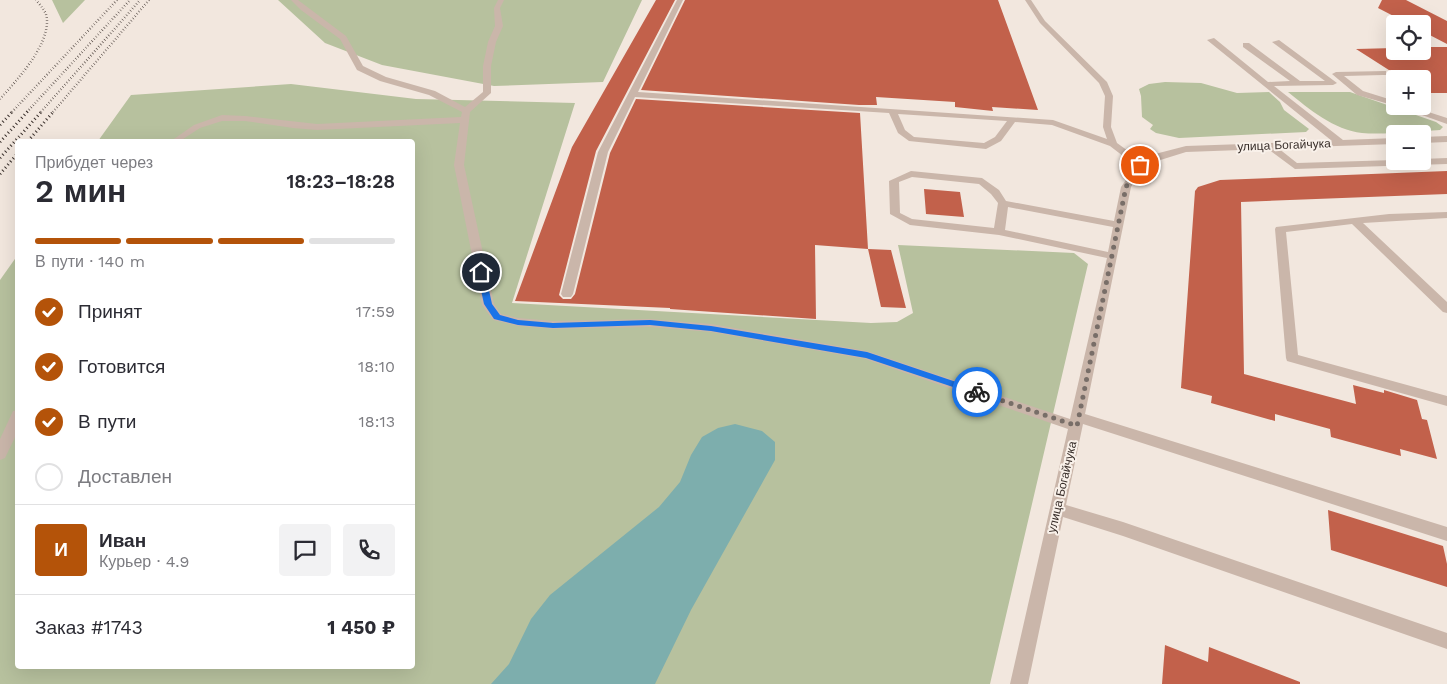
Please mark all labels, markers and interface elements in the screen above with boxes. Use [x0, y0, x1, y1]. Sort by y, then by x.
map controls [1386, 15, 1431, 170]
button: locate [1386, 15, 1431, 60]
button: + [1386, 70, 1431, 115]
button: − [1386, 125, 1431, 170]
street label: улица Богайчука [1237, 136, 1331, 154]
pin [1119, 144, 1161, 186]
icon: bag [1126, 151, 1154, 179]
text: Прибудет через [35, 153, 153, 172]
text: 18:23–18:28 [286, 170, 395, 193]
text: 2 мин [35, 172, 126, 210]
pin [460, 251, 502, 293]
text: В пути · 140 m [35, 252, 145, 271]
icon: home [467, 258, 495, 286]
icon: check [35, 298, 63, 326]
text: Принят [78, 300, 142, 323]
text: 17:59 [356, 302, 395, 321]
icon: check [35, 353, 63, 381]
text: Готовится [78, 355, 165, 378]
text: 18:10 [358, 357, 395, 376]
courier [952, 367, 1002, 417]
icon: bike [963, 378, 991, 406]
icon: check [35, 408, 63, 436]
text: В пути [78, 410, 136, 433]
text: 18:13 [359, 412, 395, 431]
street label: улица Богайчука [1045, 440, 1079, 534]
text: Доставлен [78, 465, 172, 488]
button: chat [279, 524, 331, 576]
button: phone [343, 524, 395, 576]
text: Иван [99, 529, 146, 552]
text: И [54, 538, 68, 561]
text: Курьер · 4.9 [99, 552, 189, 571]
text: Заказ #1743 [35, 616, 143, 639]
text: 1 450 ₽ [327, 616, 395, 639]

